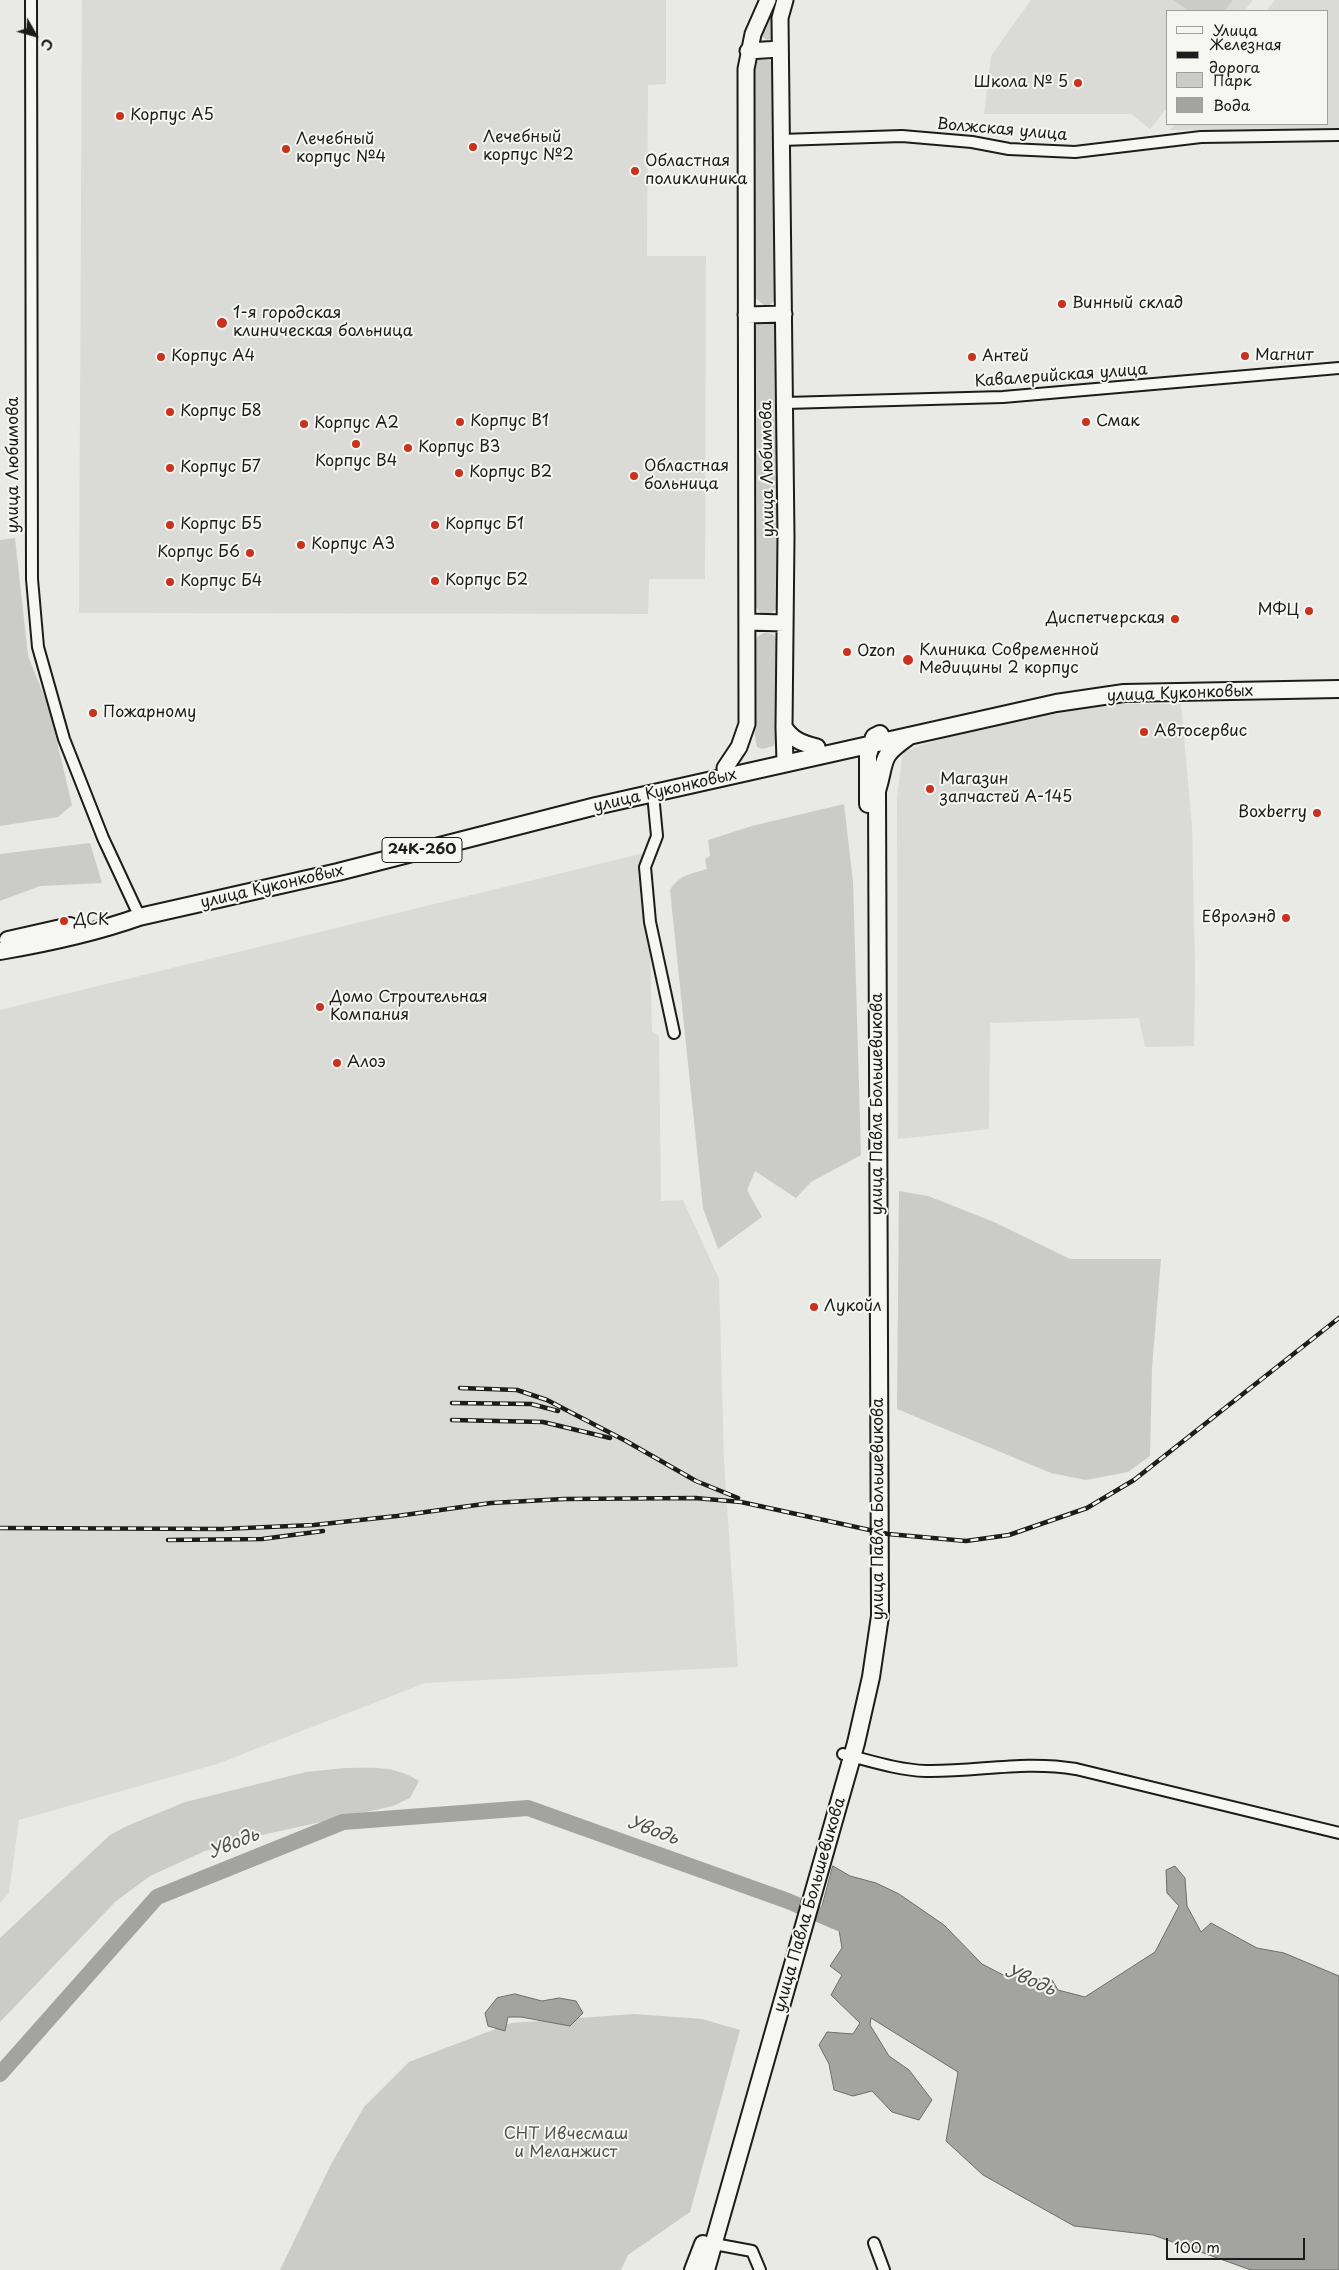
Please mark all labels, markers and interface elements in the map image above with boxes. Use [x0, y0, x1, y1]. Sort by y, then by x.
north arrow [10, 10, 60, 60]
legend [1166, 10, 1329, 125]
text: Улица [1213, 18, 1258, 41]
text: Железная дорога [1209, 32, 1282, 78]
text: С [36, 34, 59, 55]
text: Парк [1213, 68, 1252, 91]
place label: Школа № 5 [974, 73, 1068, 93]
marker: Школа № 5 [1072, 77, 1084, 89]
text: Вода [1213, 93, 1250, 116]
place label: Корпус А5 [130, 106, 214, 126]
marker: Корпус А5 [114, 110, 126, 122]
street label: Волжская улица [936, 115, 1068, 145]
place label: Лечебный корпус №2 [483, 128, 574, 166]
place label: Лечебный корпус №4 [296, 130, 386, 168]
marker: Лечебный корпус №2 [467, 141, 479, 153]
marker: Лечебный корпус №4 [280, 143, 292, 155]
place label: Областная поликлиника [645, 152, 747, 190]
marker: Областная поликлиника [629, 165, 641, 177]
place label: Винный склад [1072, 294, 1183, 314]
marker: Винный склад [1056, 298, 1068, 310]
place label: 1-я городская клиническая больница [233, 304, 413, 342]
marker: 1-я городская клиническая больница [215, 316, 229, 330]
place label: Магнит [1255, 346, 1314, 366]
place label: Корпус А4 [171, 347, 255, 367]
place label: Антей [982, 347, 1029, 367]
marker: Магнит [1239, 350, 1251, 362]
marker: Корпус А4 [155, 351, 167, 363]
marker: Антей [966, 351, 978, 363]
street label: Кавалерийская улица [974, 360, 1148, 392]
street label: улица Любимова [4, 397, 24, 533]
street label: улица Любимова [757, 401, 779, 537]
place label: Корпус Б8 [180, 402, 262, 422]
marker: Корпус Б8 [164, 406, 176, 418]
place label: Корпус В1 [470, 412, 549, 432]
place label: Смак [1096, 412, 1140, 432]
place label: Корпус А2 [314, 414, 399, 434]
marker: Корпус В1 [454, 416, 466, 428]
marker: Смак [1080, 416, 1092, 428]
marker: Корпус А2 [298, 418, 310, 430]
marker: Корпус В4 [350, 438, 362, 450]
place label: Корпус В3 [418, 438, 500, 458]
marker: Корпус В3 [402, 442, 414, 454]
place label: Корпус В4 [315, 452, 397, 472]
place label: Областная больница [644, 457, 729, 495]
place label: Корпус Б7 [180, 458, 261, 478]
marker: Корпус Б7 [164, 462, 176, 474]
place label: Корпус В2 [469, 463, 552, 483]
marker: Корпус В2 [453, 467, 465, 479]
marker: Областная больница [628, 470, 640, 482]
place label: Корпус Б5 [180, 515, 262, 535]
place label: Корпус Б1 [445, 515, 524, 535]
marker: Корпус Б5 [164, 519, 176, 531]
marker: Корпус Б1 [429, 519, 441, 531]
place label: Корпус А3 [311, 535, 395, 555]
marker: Корпус А3 [295, 539, 307, 551]
place label: Корпус Б6 [157, 543, 240, 563]
marker: Корпус Б6 [244, 547, 256, 559]
place label: Корпус Б2 [445, 571, 528, 591]
place label: Корпус Б4 [180, 572, 262, 592]
marker: Корпус Б2 [429, 575, 441, 587]
marker: Корпус Б4 [164, 576, 176, 588]
place label: МФЦ [1257, 601, 1299, 621]
marker: МФЦ [1303, 605, 1315, 617]
place label: Диспетчерская [1046, 609, 1165, 629]
marker: Диспетчерская [1169, 613, 1181, 625]
place label: Клиника Современной Медицины 2 корпус [919, 641, 1099, 679]
place label: Ozon [857, 642, 895, 662]
marker: Ozon [841, 646, 853, 658]
marker: Клиника Современной Медицины 2 корпус [901, 653, 915, 667]
street label: улица Куконковых [1106, 682, 1254, 706]
place label: Пожарному [103, 703, 196, 723]
marker: Пожарному [87, 707, 99, 719]
place label: Автосервис [1154, 722, 1247, 742]
marker: Автосервис [1138, 726, 1150, 738]
street label: улица Куконковых [591, 765, 739, 817]
place label: Магазин запчастей А-145 [940, 770, 1072, 808]
marker: Магазин запчастей А-145 [924, 783, 936, 795]
place label: Boxberry [1238, 803, 1307, 823]
marker: Boxberry [1311, 807, 1323, 819]
road number: 24К-260 [382, 838, 462, 862]
street label: улица Куконковых [198, 861, 346, 913]
place label: Евролэнд [1202, 908, 1276, 928]
place label: ДСК [74, 911, 109, 931]
marker: Евролэнд [1280, 912, 1292, 924]
marker: ДСК [58, 915, 70, 927]
place label: Домо Строительная Компания [330, 988, 488, 1026]
street label: улица Павла Большевикова [868, 993, 888, 1215]
marker: Домо Строительная Компания [314, 1001, 326, 1013]
place label: Алоэ [347, 1053, 386, 1073]
marker: Алоэ [331, 1057, 343, 1069]
place label: Лукойл [824, 1297, 882, 1317]
marker: Лукойл [808, 1301, 820, 1313]
street label: улица Павла Большевикова [869, 1398, 889, 1620]
street label: улица Павла Большевикова [770, 1795, 850, 2015]
water label: Уводь [625, 1812, 681, 1850]
water label: Уводь [206, 1824, 262, 1864]
water label: Уводь [1002, 1961, 1058, 2001]
park label: СНТ Ивчесмаш и Меланжист [504, 2125, 628, 2163]
scale bar [1169, 2228, 1308, 2260]
text: 100 m [1174, 2235, 1220, 2258]

